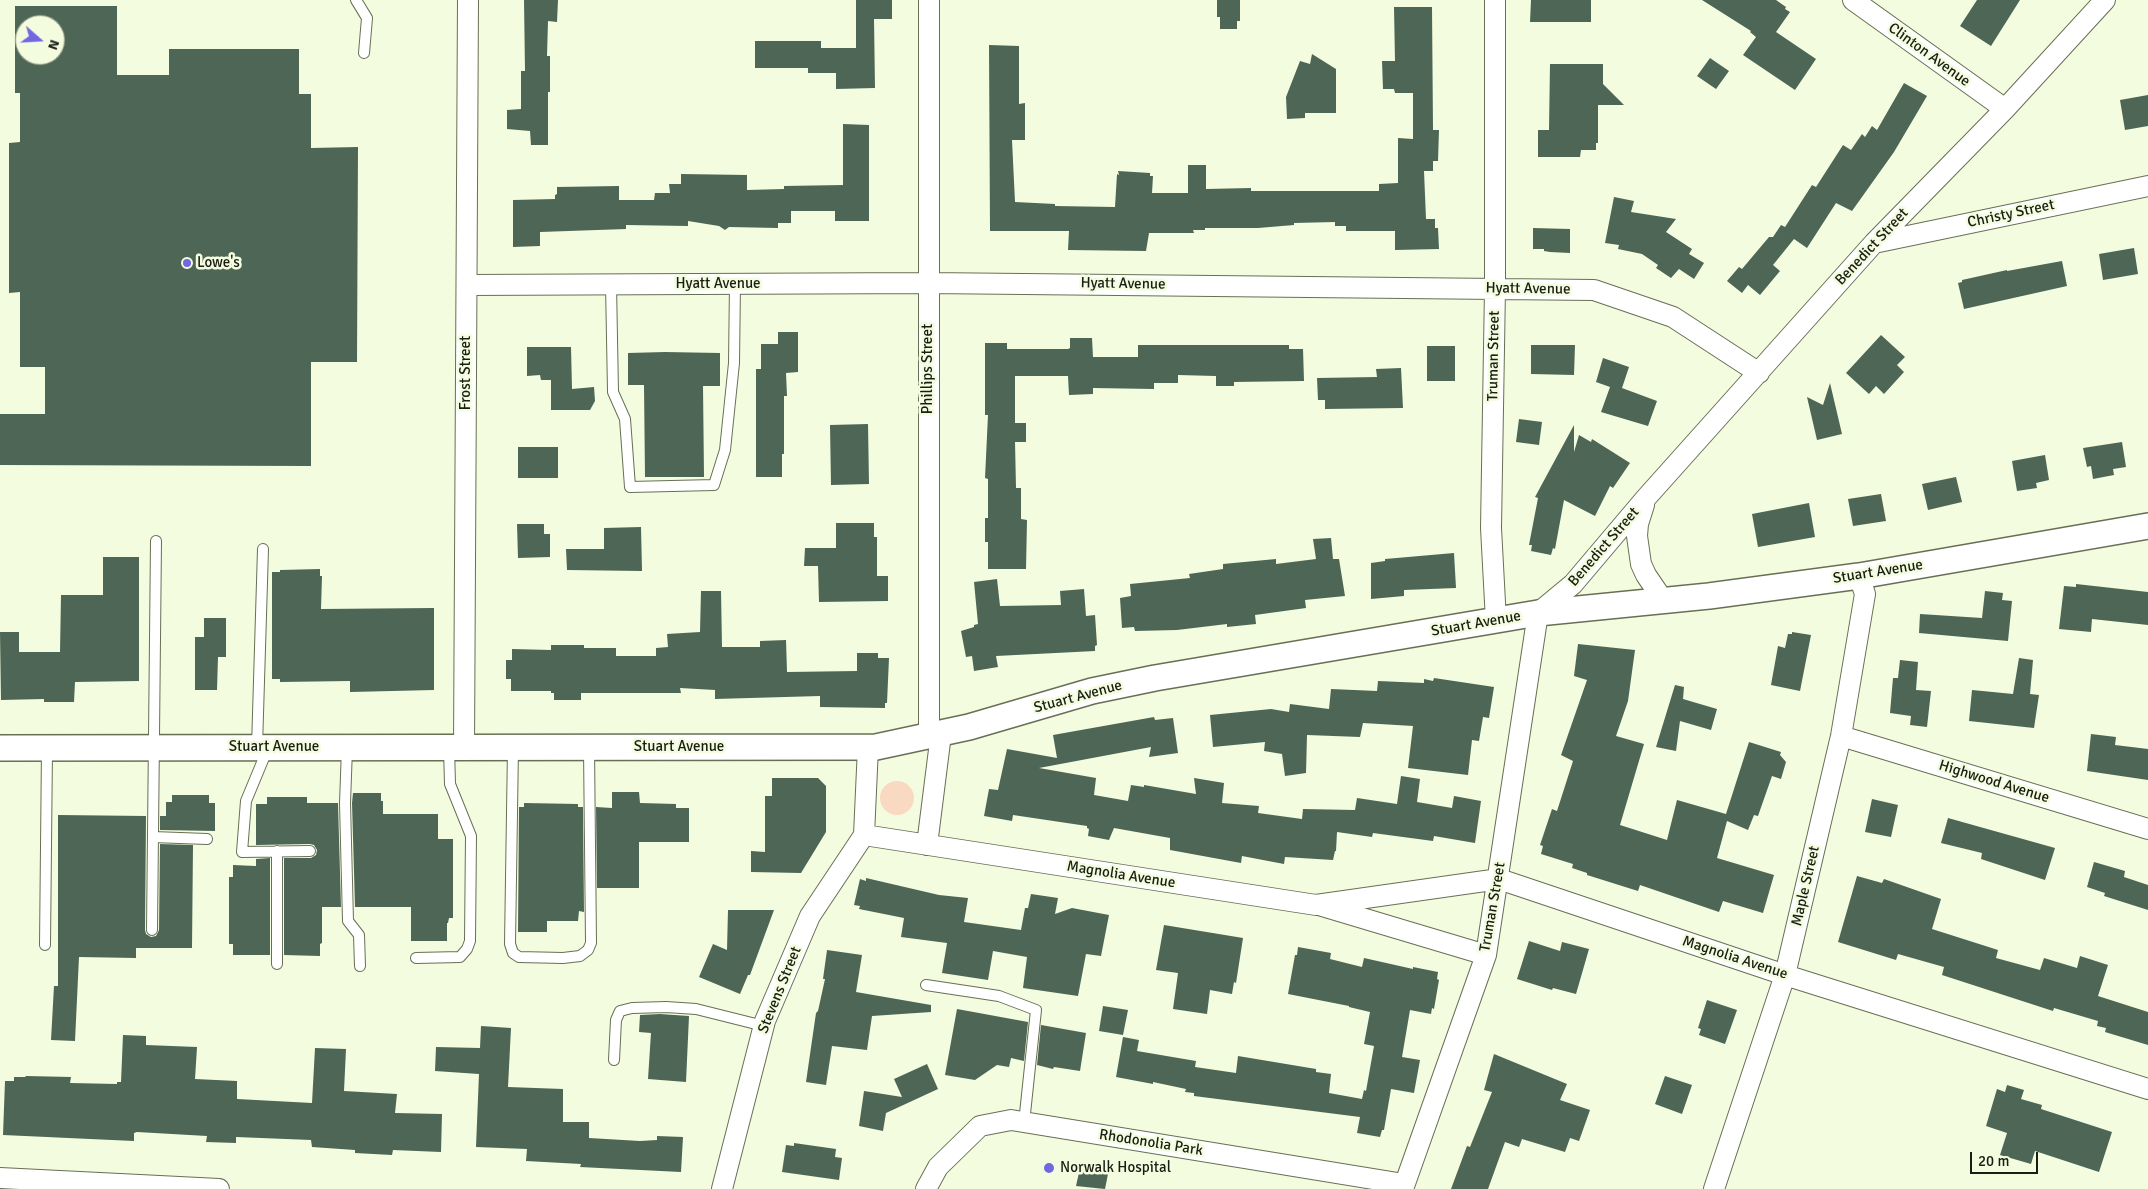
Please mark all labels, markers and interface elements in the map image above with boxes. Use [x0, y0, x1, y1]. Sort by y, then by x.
north arrow [15, 15, 65, 65]
street label: Clinton Avenue [1884, 19, 1974, 91]
text: N [44, 37, 63, 52]
street label: Christy Street [1966, 196, 2056, 232]
street label: Benedict Street [1832, 205, 1912, 289]
place label: Lowe's [197, 254, 240, 272]
marker: Lowe's [181, 257, 193, 269]
street label: Hyatt Avenue [1080, 274, 1166, 294]
street label: Hyatt Avenue [675, 275, 761, 293]
street label: Hyatt Avenue [1485, 279, 1571, 299]
street label: Truman Street [1484, 311, 1504, 401]
street label: Phillips Street [919, 324, 937, 414]
street label: Frost Street [457, 336, 475, 410]
street label: Benedict Street [1565, 504, 1643, 590]
street label: Stuart Avenue [1832, 556, 1924, 588]
street label: Stuart Avenue [1430, 607, 1522, 641]
street label: Stuart Avenue [1032, 677, 1124, 717]
street label: Stuart Avenue [229, 738, 319, 756]
street label: Stuart Avenue [634, 738, 724, 756]
street label: Highwood Avenue [1937, 757, 2051, 807]
street label: Maple Street [1788, 844, 1824, 928]
street label: Magnolia Avenue [1065, 858, 1177, 892]
street label: Truman Street [1476, 861, 1510, 953]
street label: Magnolia Avenue [1680, 932, 1790, 984]
street label: Stevens Street [754, 944, 806, 1036]
street label: Rhodonolia Park [1098, 1126, 1204, 1160]
scale bar [1973, 1142, 2040, 1174]
text: 20 m [1978, 1152, 2009, 1170]
place label: Norwalk Hospital [1060, 1159, 1171, 1177]
marker: Norwalk Hospital [1042, 1161, 1056, 1175]

